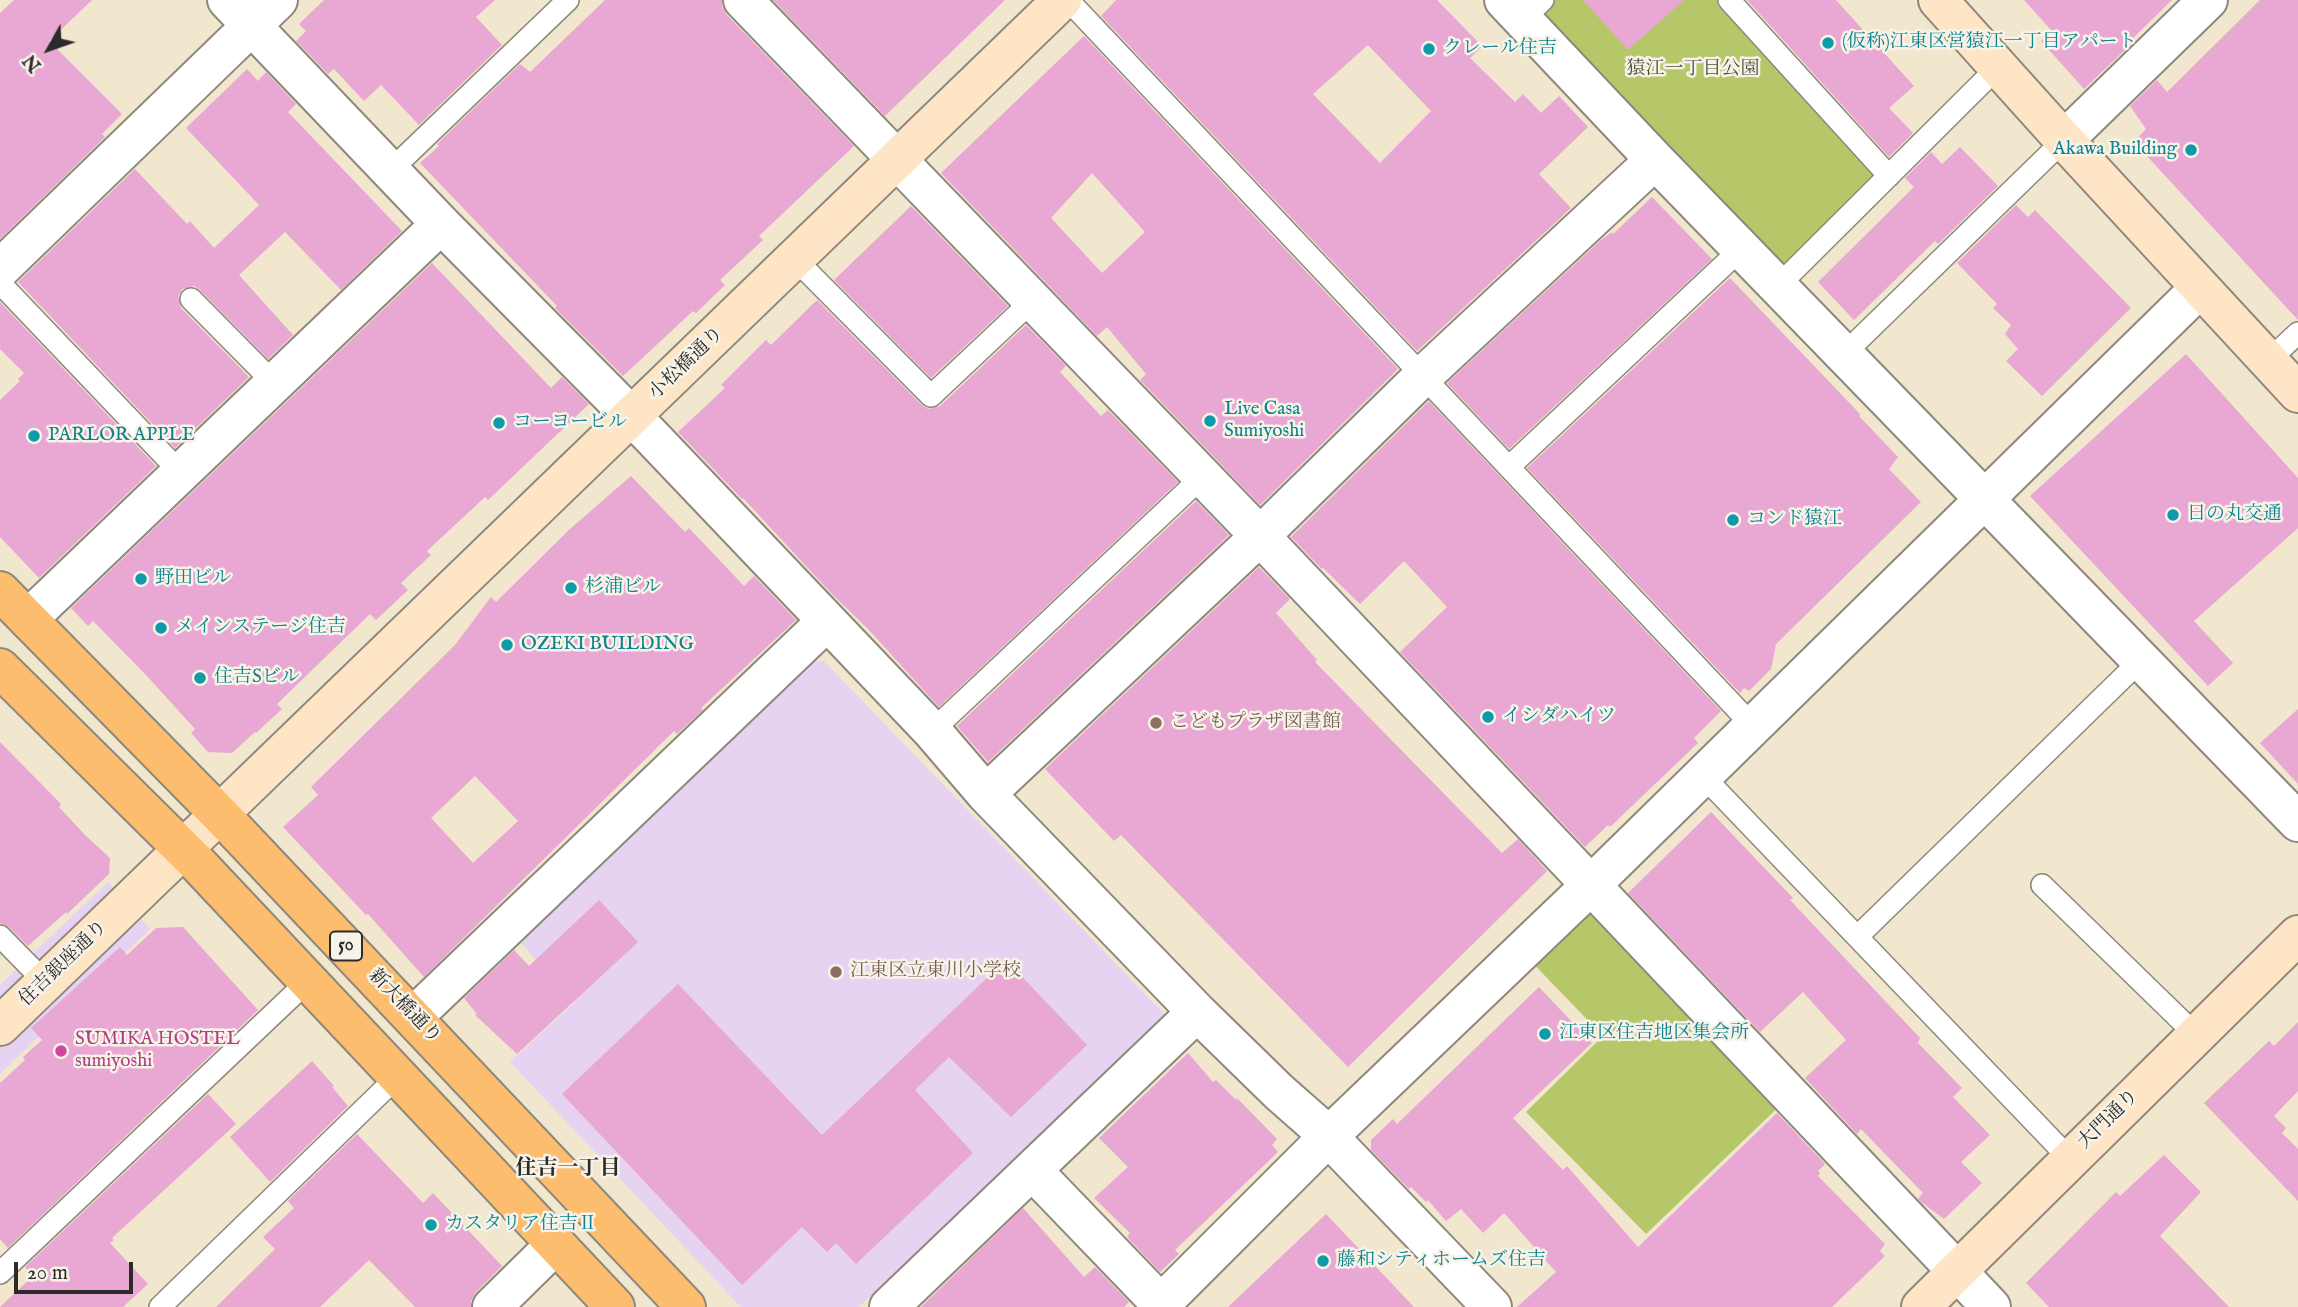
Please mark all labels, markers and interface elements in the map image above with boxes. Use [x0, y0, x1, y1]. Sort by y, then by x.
north arrow [14, 14, 84, 84]
place label: (仮称)江東区営猿江一丁目アパート [1842, 32, 2137, 54]
marker: (仮称)江東区営猿江一丁目アパート [1820, 35, 1836, 51]
place label: クレール住吉 [1443, 38, 1557, 60]
marker: クレール住吉 [1421, 41, 1437, 57]
text: N [18, 48, 47, 77]
park label: 猿江一丁目公園 [1627, 59, 1759, 81]
place label: Akawa Building [2053, 139, 2177, 161]
marker: Akawa Building [2183, 142, 2199, 158]
street label: 小松橋通り [645, 323, 729, 405]
place label: Live Casa Sumiyoshi [1224, 399, 1304, 443]
place label: コーヨービル [513, 412, 627, 434]
marker: Live Casa Sumiyoshi [1202, 413, 1218, 429]
marker: コーヨービル [491, 415, 507, 431]
place label: PARLOR APPLE [48, 425, 195, 447]
marker: PARLOR APPLE [26, 428, 42, 444]
place label: 日の丸交通 [2187, 504, 2282, 526]
marker: 日の丸交通 [2165, 507, 2181, 523]
place label: コンド猿江 [1747, 509, 1842, 531]
marker: コンド猿江 [1725, 512, 1741, 528]
place label: 野田ビル [155, 568, 231, 590]
marker: 野田ビル [133, 571, 149, 587]
place label: 杉浦ビル [585, 577, 661, 599]
marker: 杉浦ビル [563, 580, 579, 596]
place label: メインステージ住吉 [175, 617, 346, 639]
marker: メインステージ住吉 [153, 620, 169, 636]
place label: OZEKI BUILDING [521, 634, 694, 656]
marker: OZEKI BUILDING [499, 637, 515, 653]
place label: 住吉Sビル [214, 667, 300, 689]
marker: 住吉Sビル [192, 670, 208, 686]
place label: イシダハイツ [1502, 706, 1616, 728]
marker: イシダハイツ [1480, 709, 1496, 725]
place label: こどもプラザ図書館 [1170, 712, 1341, 734]
marker: こどもプラザ図書館 [1148, 715, 1164, 731]
street label: 住吉銀座通り [15, 916, 113, 1012]
road number: 50 [330, 931, 362, 960]
place label: 江東区立東川小学校 [850, 961, 1021, 983]
marker: 江東区立東川小学校 [828, 964, 844, 980]
street label: 新大橋通り [363, 965, 445, 1049]
place label: 江東区住吉地区集会所 [1559, 1023, 1749, 1045]
marker: 江東区住吉地区集会所 [1537, 1026, 1553, 1042]
place label: SUMIKA HOSTEL sumiyoshi [75, 1029, 240, 1073]
marker: SUMIKA HOSTEL sumiyoshi [53, 1043, 69, 1059]
street label: 大門通り [2074, 1085, 2144, 1155]
district label: 住吉一丁目 [516, 1157, 620, 1183]
place label: カスタリア住吉Ⅱ [445, 1214, 597, 1236]
marker: カスタリア住吉Ⅱ [423, 1217, 439, 1233]
scale bar [18, 1248, 136, 1292]
place label: 藤和シティホームズ住吉 [1337, 1250, 1546, 1272]
marker: 藤和シティホームズ住吉 [1315, 1253, 1331, 1269]
text: 20 m [27, 1260, 68, 1287]

